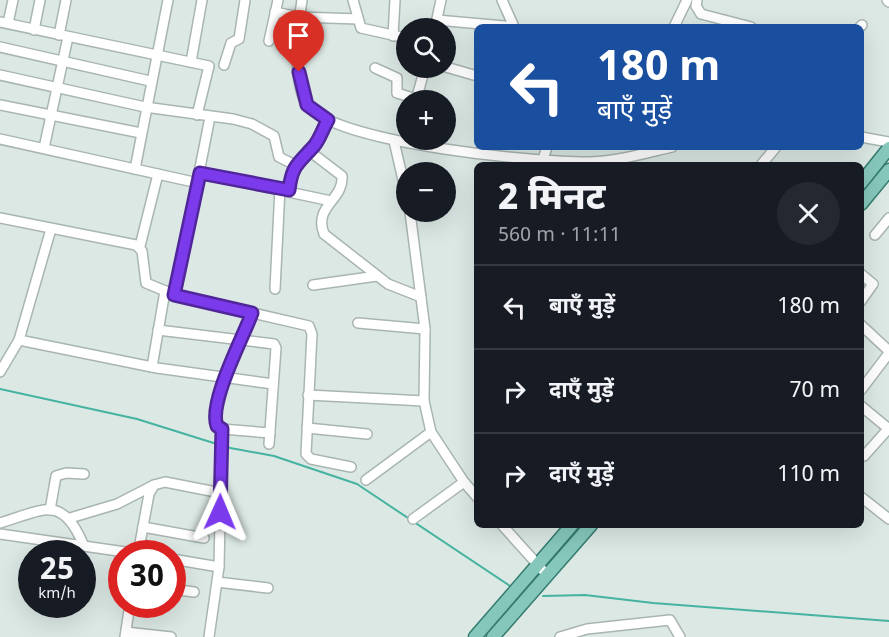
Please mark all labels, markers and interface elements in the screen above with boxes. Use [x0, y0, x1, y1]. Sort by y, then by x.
pin [273, 10, 324, 72]
map controls [396, 18, 456, 222]
button: search [396, 18, 456, 78]
icon: arrive [282, 19, 315, 52]
text: 180 m [597, 42, 720, 97]
icon: left [498, 48, 576, 126]
button: + [396, 90, 456, 150]
text: बाएँ मुड़ें [597, 95, 672, 130]
button: − [396, 162, 456, 222]
text: 2 मिनट [498, 177, 605, 224]
button: close [777, 182, 840, 245]
text: 560 m · 11:11 [498, 223, 621, 249]
icon: left [498, 291, 531, 324]
text: बाएँ मुड़ें [549, 293, 615, 322]
text: 180 m [777, 293, 840, 322]
icon: right [498, 375, 531, 408]
text: दाएँ मुड़ें [549, 377, 614, 406]
text: 70 m [789, 377, 840, 406]
icon: right [498, 459, 531, 492]
text: दाएँ मुड़ें [549, 461, 614, 490]
text: 110 m [777, 461, 840, 490]
position arrow [188, 480, 252, 544]
speed limit sign: 30 [108, 540, 186, 618]
text: 25 [40, 552, 74, 591]
text: km/h [38, 585, 76, 604]

